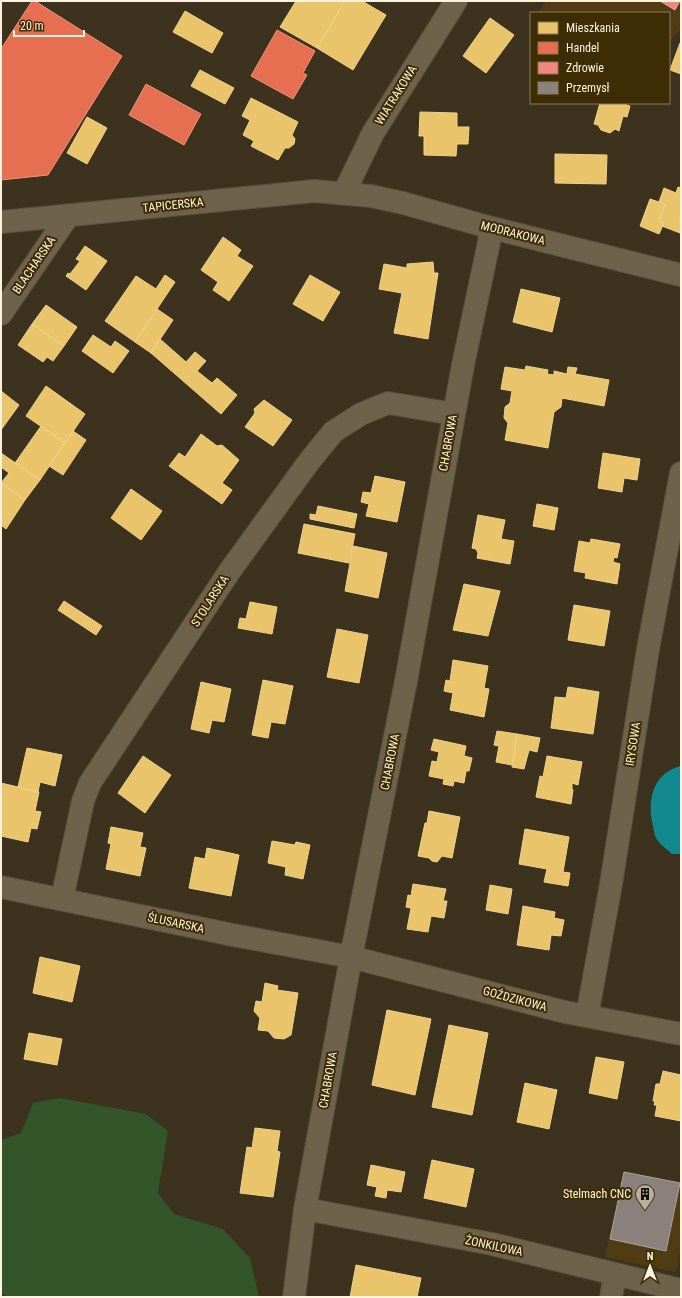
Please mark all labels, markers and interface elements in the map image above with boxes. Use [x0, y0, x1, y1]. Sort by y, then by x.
scale bar [14, 12, 84, 38]
legend [530, 12, 670, 104]
text: 20 m [20, 19, 44, 33]
text: Mieszkania [566, 21, 620, 35]
text: Handel [566, 41, 599, 55]
text: Zdrowie [566, 61, 604, 75]
street label: WIATRAKOWA [372, 63, 420, 127]
text: Przemysł [566, 81, 610, 95]
street label: TAPICERSKA [142, 195, 204, 215]
street label: MODRAKOWA [479, 218, 547, 248]
street label: BLACHARSKA [10, 233, 58, 297]
street label: CHABROWA [436, 414, 460, 472]
street label: STOLARSKA [188, 573, 232, 629]
street label: IRYSOWA [623, 721, 643, 767]
street label: CHABROWA [378, 733, 402, 791]
street label: ŚLUSARSKA [146, 909, 206, 936]
street label: GOŹDZIKOWA [481, 983, 549, 1014]
street label: CHABROWA [316, 1051, 340, 1109]
building icon: Stelmach CNC [634, 1183, 656, 1211]
place label: Stelmach CNC [563, 1187, 631, 1201]
street label: ŻONKILOWA [464, 1232, 524, 1259]
north arrow [630, 1246, 670, 1286]
text: N [647, 1250, 654, 1263]

